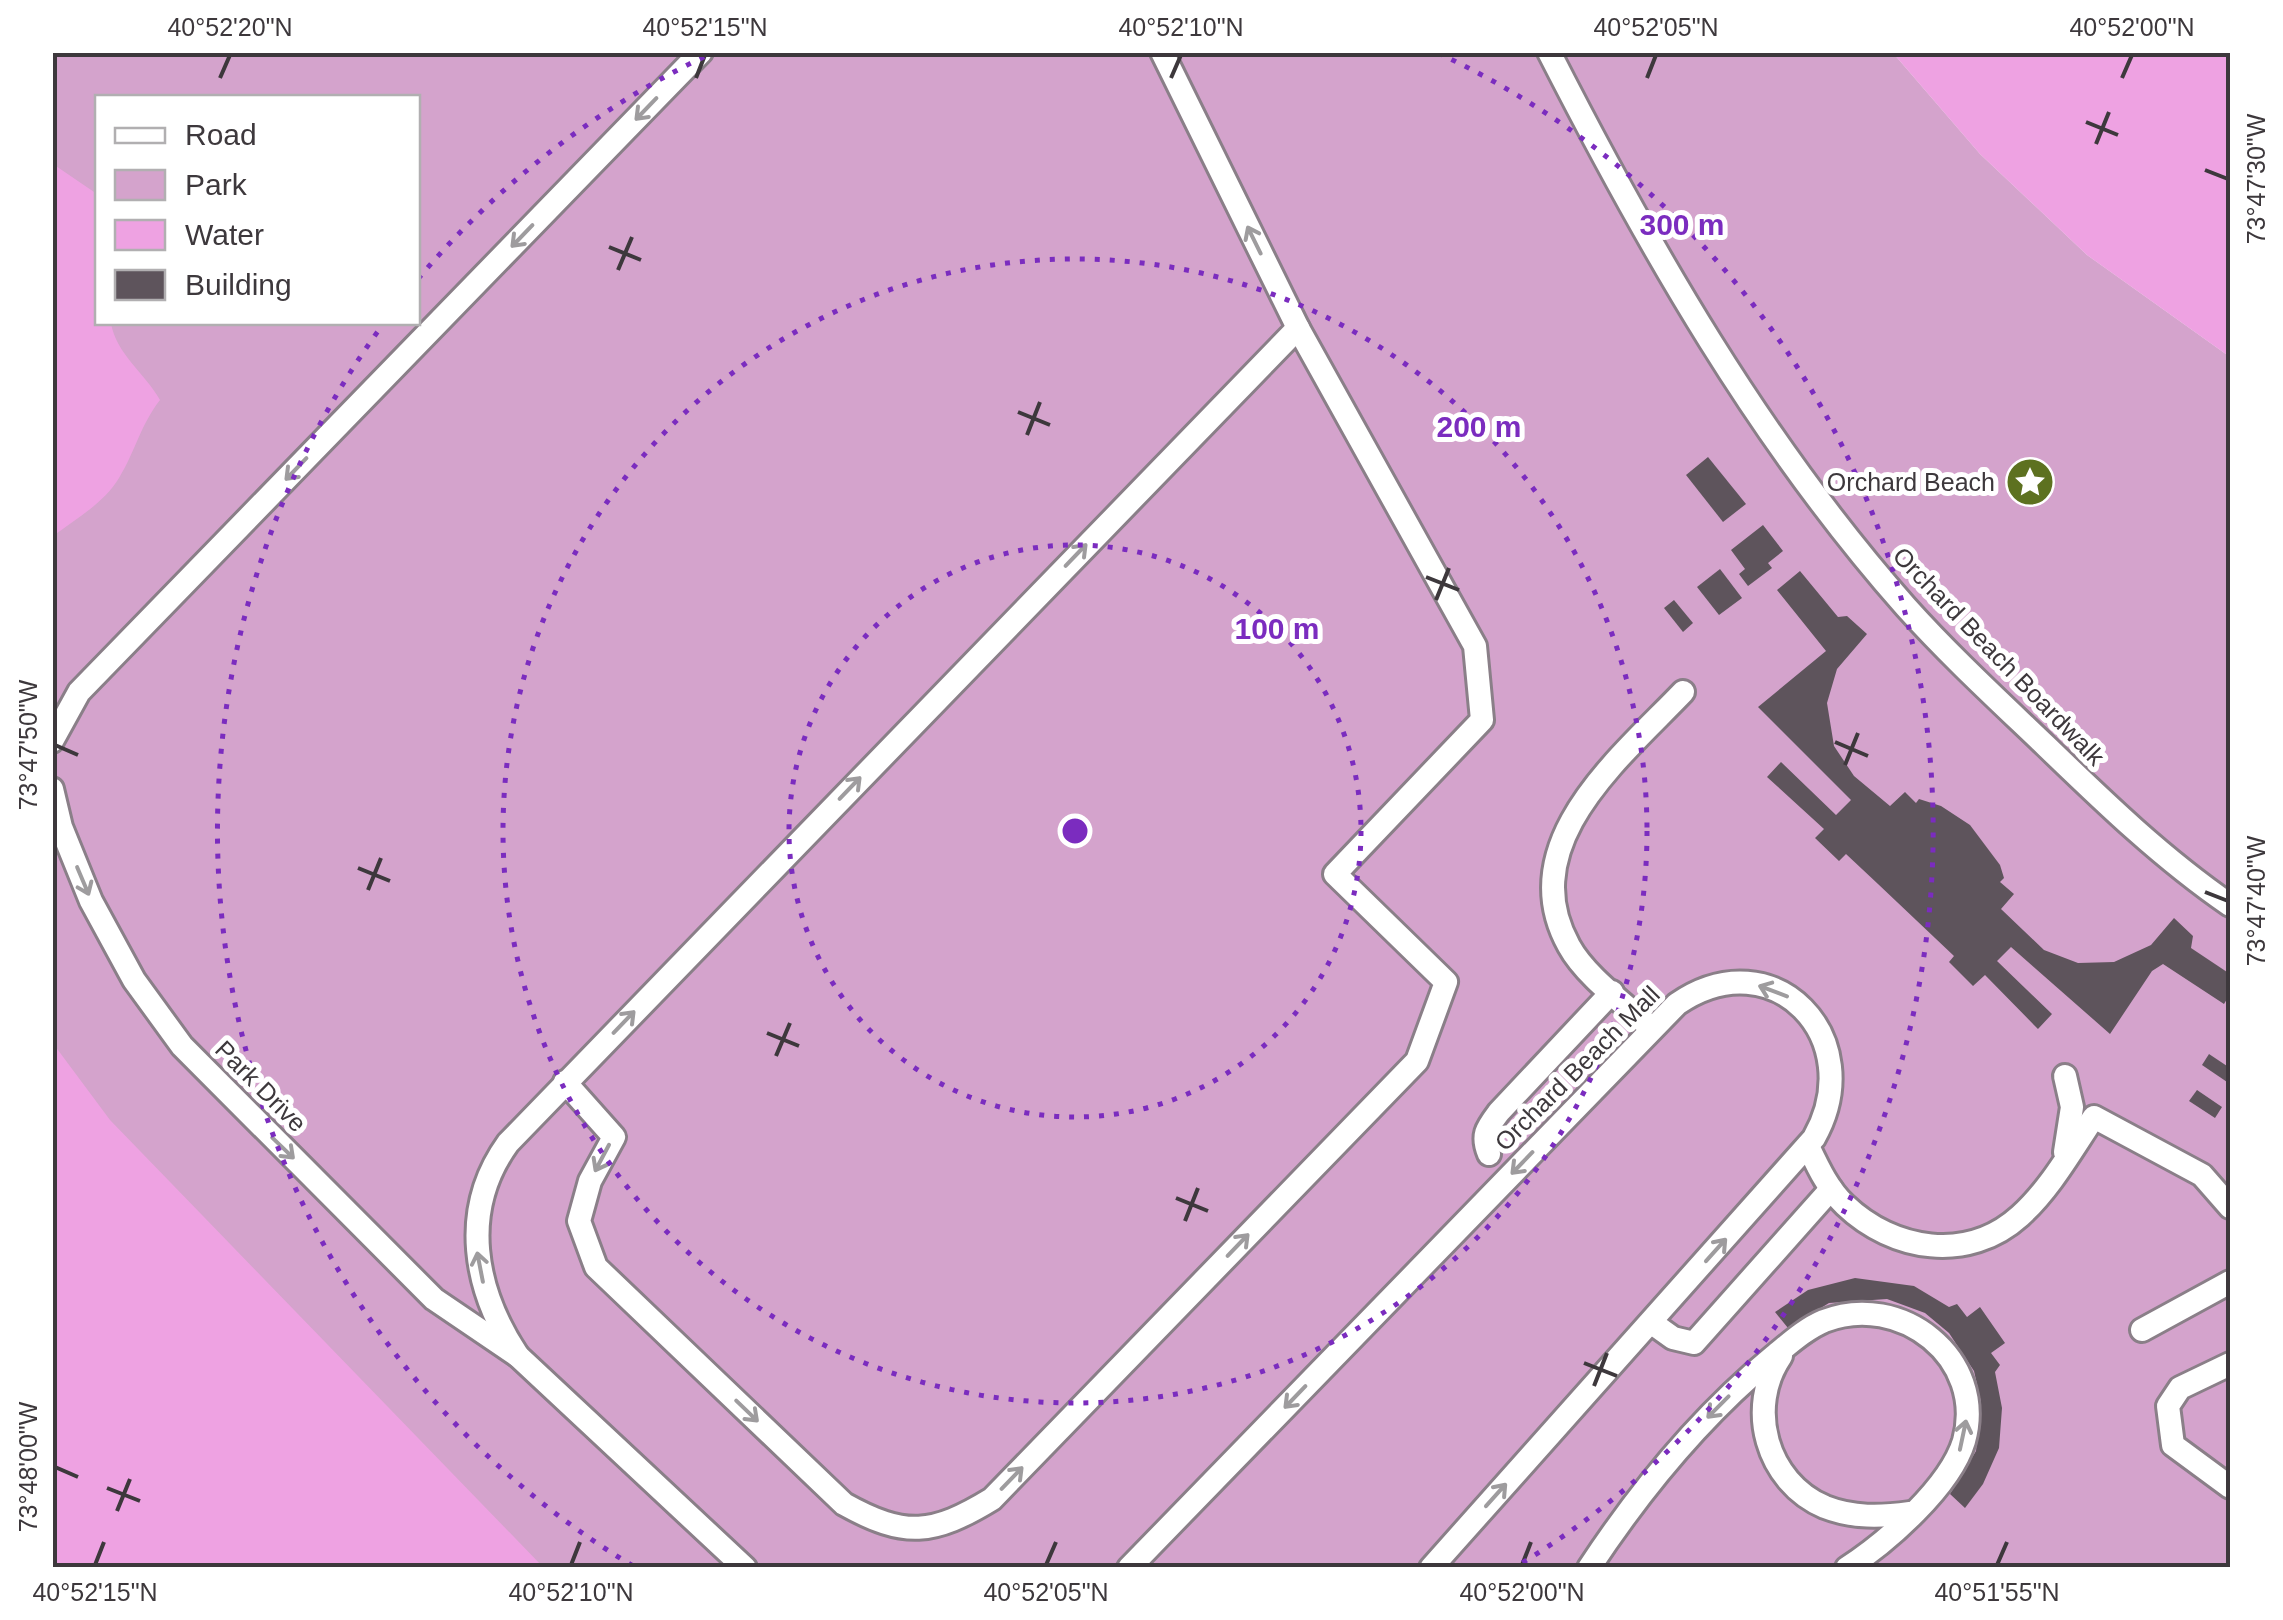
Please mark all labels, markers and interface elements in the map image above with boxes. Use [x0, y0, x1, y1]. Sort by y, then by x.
text: 40°52'20"N [167, 13, 293, 41]
text: 40°52'15"N [642, 13, 768, 41]
text: 40°52'10"N [1118, 13, 1244, 41]
text: 40°52'05"N [1593, 13, 1719, 41]
text: 40°52'00"N [2069, 13, 2195, 41]
legend [95, 95, 420, 325]
one-way arrow [634, 97, 658, 121]
text: 73°47'30"W [2242, 113, 2270, 244]
text: Road [185, 118, 257, 151]
text: Park [185, 168, 248, 201]
text: 300 m [1639, 208, 1725, 241]
text: Water [185, 218, 264, 251]
one-way arrow [511, 224, 535, 248]
one-way arrow [1244, 226, 1263, 256]
text: Building [185, 268, 292, 301]
text: 200 m [1436, 410, 1522, 443]
place icon: Orchard Beach [2004, 456, 2056, 508]
one-way arrow [284, 457, 308, 481]
place label: Orchard Beach [1827, 468, 1995, 496]
street label: Orchard Beach Boardwalk [1888, 541, 2111, 771]
one-way arrow [1064, 544, 1088, 568]
text: 100 m [1234, 612, 1320, 645]
text: 73°47'50"W [14, 679, 42, 810]
one-way arrow [838, 777, 862, 801]
centre of rings [1057, 813, 1093, 849]
text: 73°47'40"W [2242, 835, 2270, 966]
one-way arrow [75, 865, 93, 896]
street label: Orchard Beach Mall [1489, 980, 1665, 1156]
one-way arrow [1758, 980, 1789, 998]
one-way arrow [611, 1010, 635, 1034]
street label: Park Drive [210, 1035, 312, 1137]
one-way arrow [271, 1136, 295, 1160]
one-way arrow [592, 1143, 611, 1173]
one-way arrow [1510, 1151, 1534, 1175]
one-way arrow [1226, 1233, 1250, 1257]
one-way arrow [1705, 1238, 1728, 1263]
one-way arrow [470, 1251, 489, 1284]
one-way arrow [1284, 1384, 1308, 1408]
one-way arrow [1706, 1394, 1730, 1418]
one-way arrow [734, 1399, 758, 1423]
text: 73°48'00"W [14, 1401, 42, 1532]
one-way arrow [1955, 1420, 1974, 1452]
one-way arrow [1000, 1466, 1023, 1491]
one-way arrow [1485, 1483, 1508, 1508]
text: 40°52'15"N [32, 1578, 158, 1606]
text: 40°52'10"N [508, 1578, 634, 1606]
text: 40°52'05"N [983, 1578, 1109, 1606]
text: 40°52'00"N [1459, 1578, 1585, 1606]
text: 40°51'55"N [1934, 1578, 2060, 1606]

